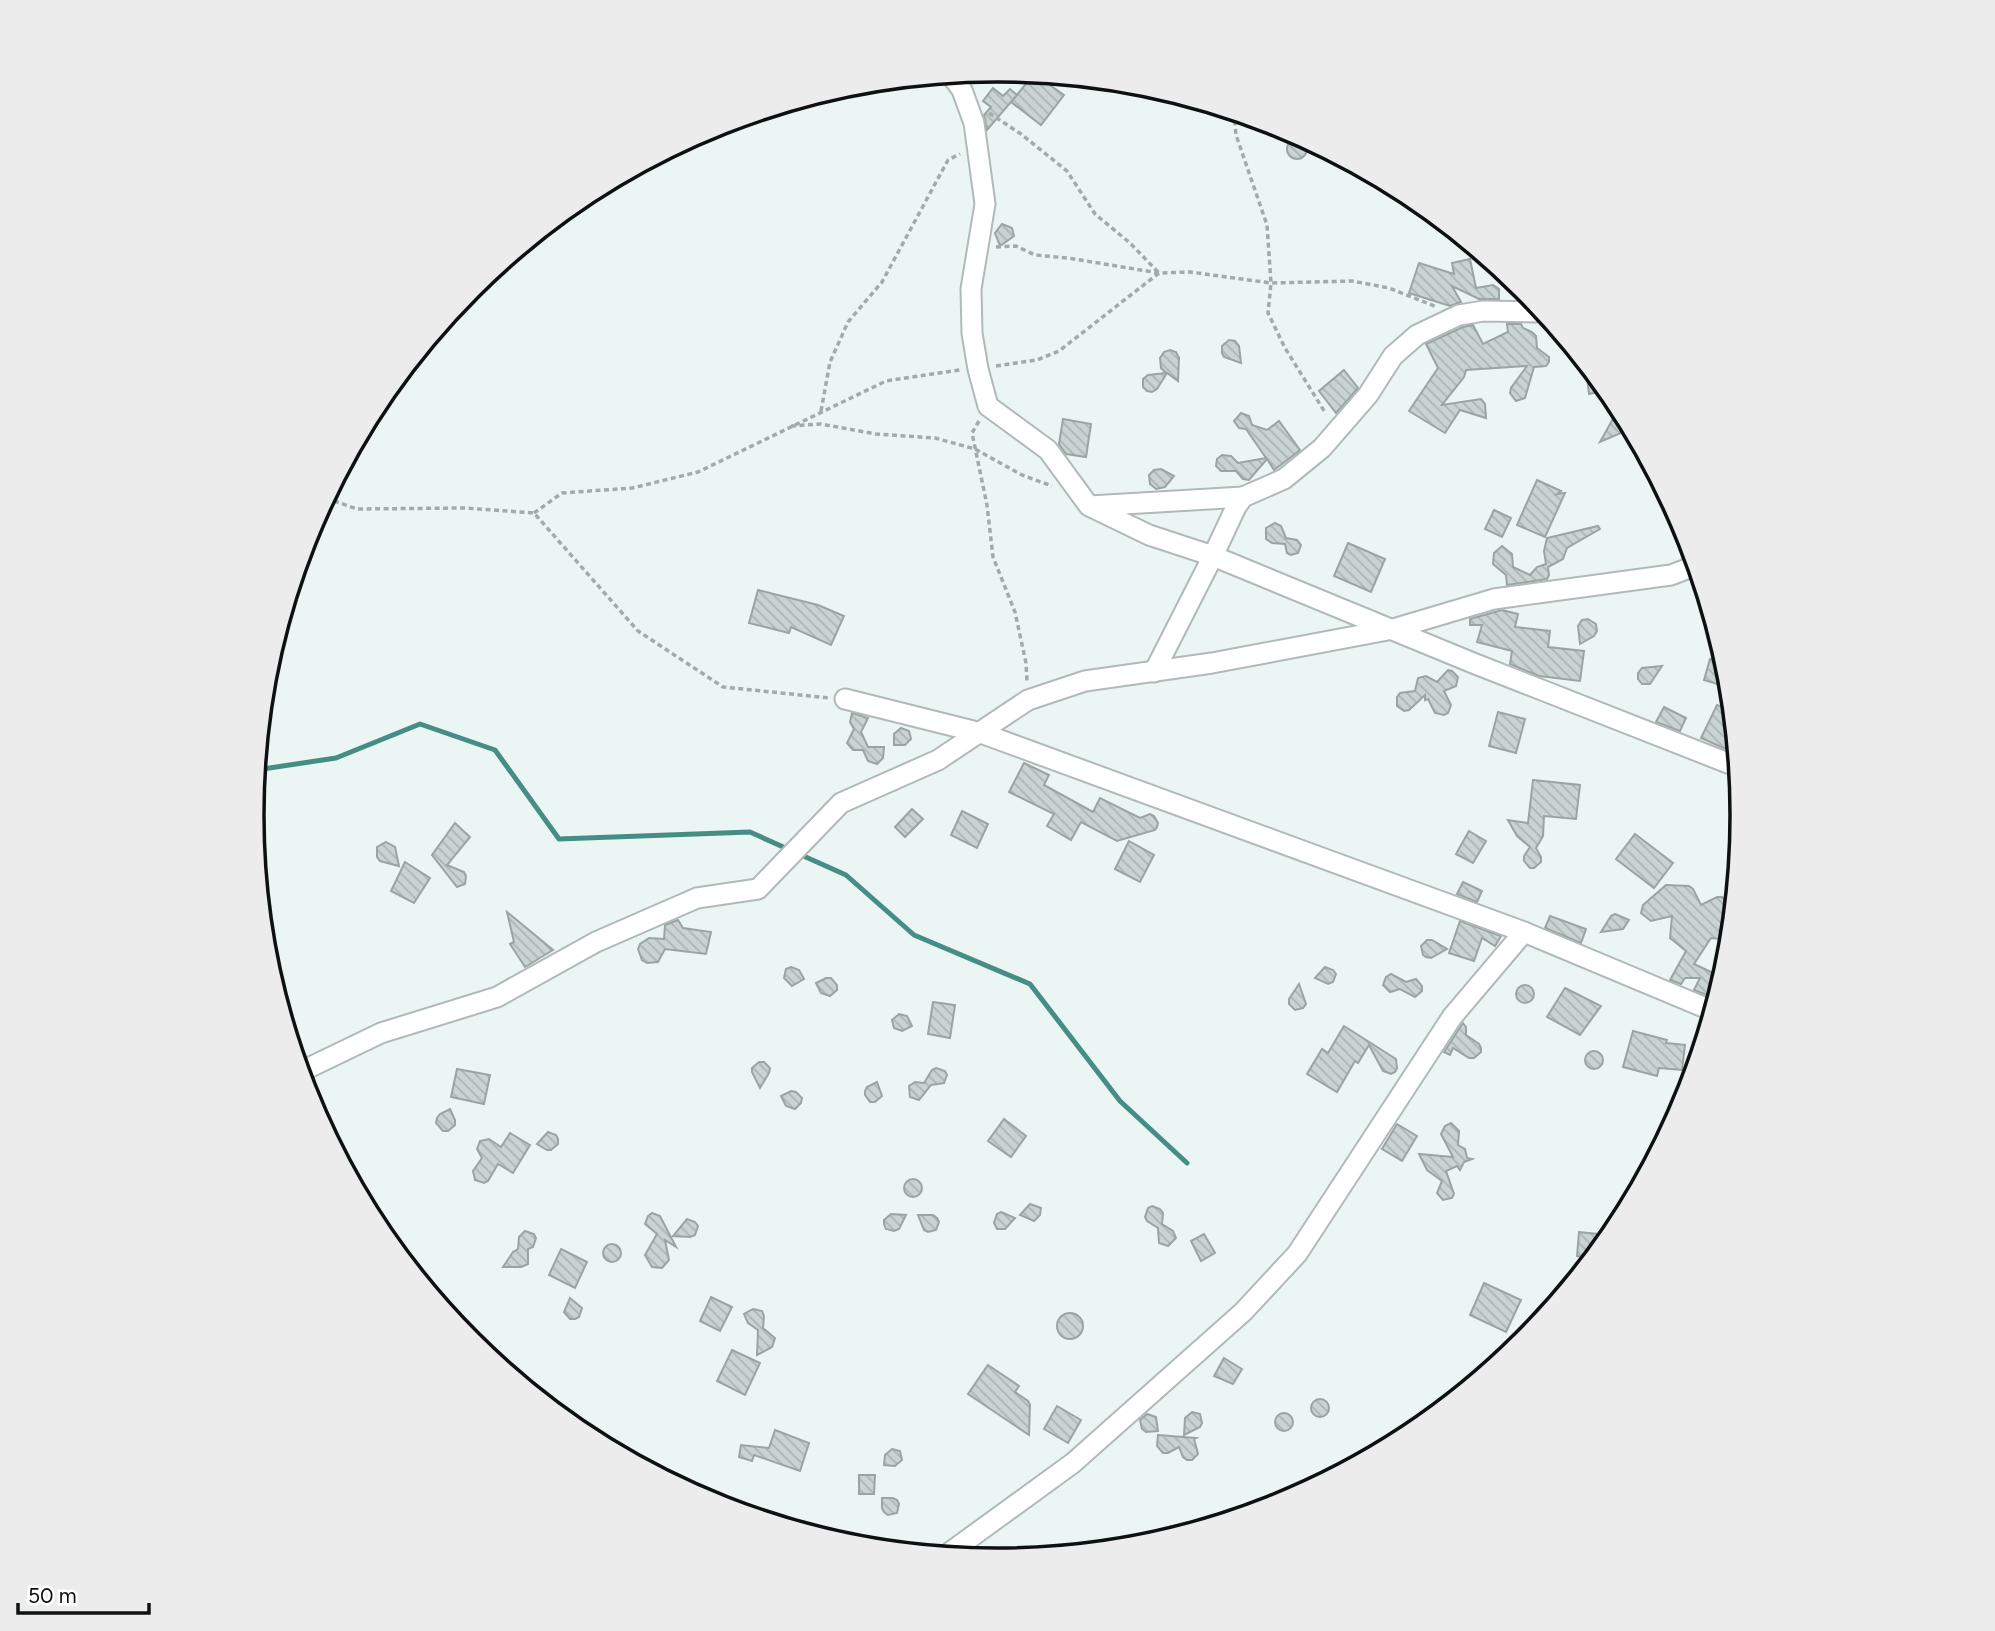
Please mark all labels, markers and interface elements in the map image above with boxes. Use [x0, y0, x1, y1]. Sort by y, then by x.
scale bar [18, 1572, 149, 1616]
text: 50 m [28, 1583, 77, 1608]

